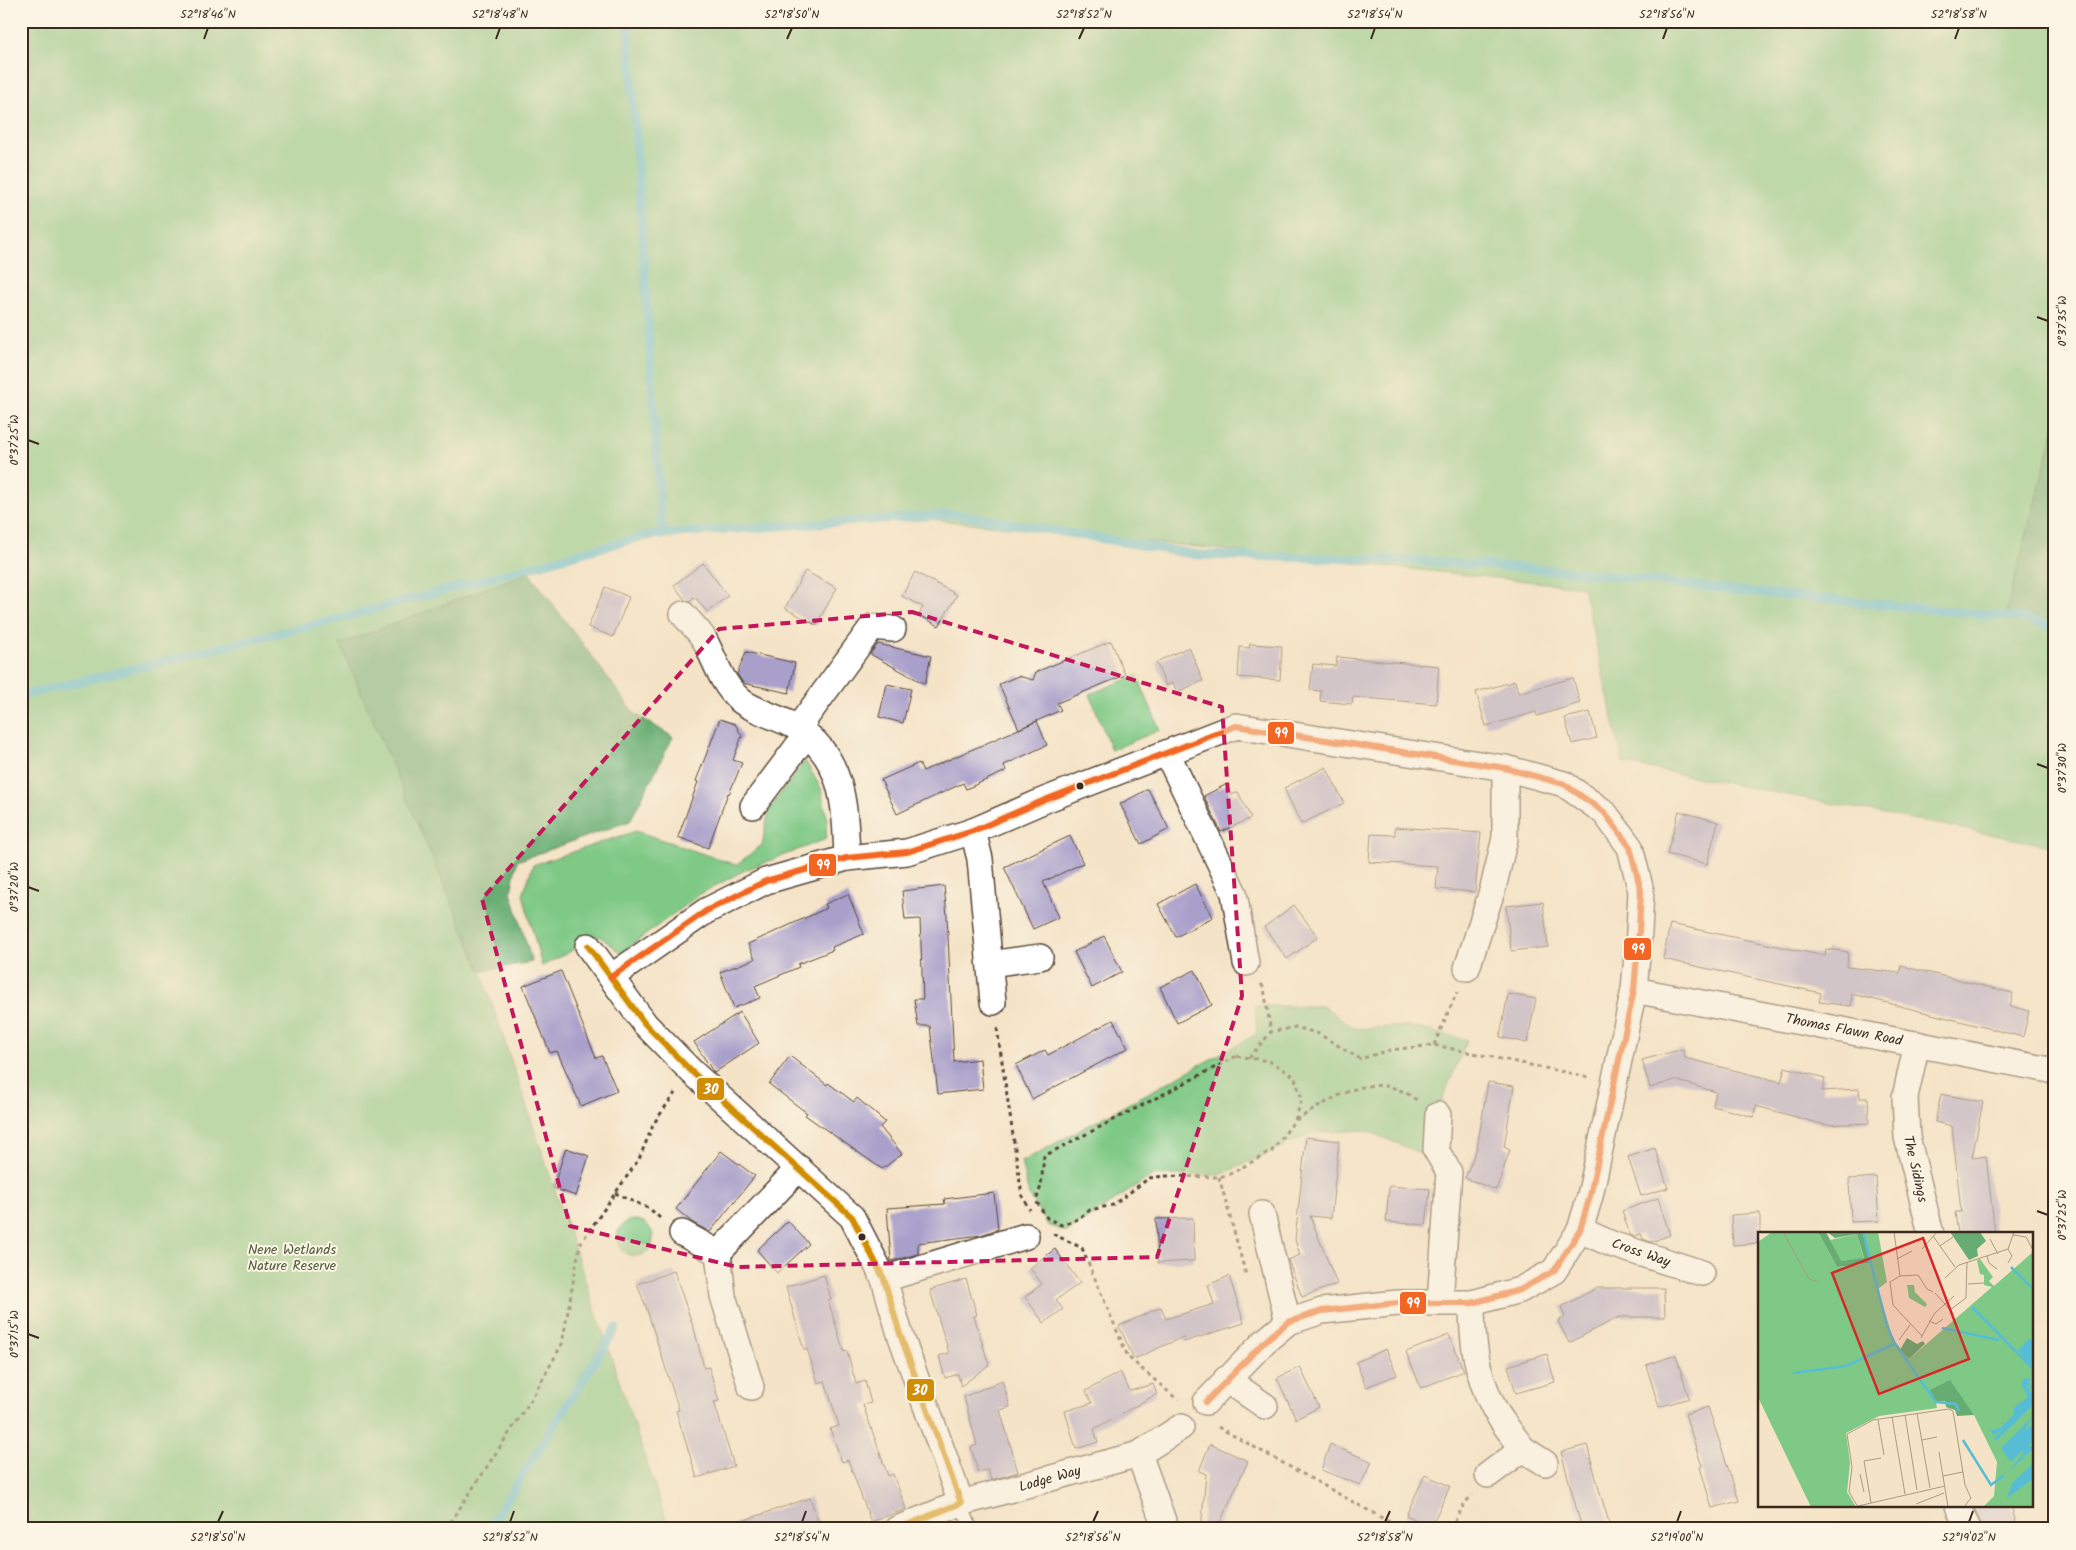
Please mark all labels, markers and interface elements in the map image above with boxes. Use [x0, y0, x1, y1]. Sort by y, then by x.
text: 52°18'46"N [180, 5, 236, 24]
text: 52°18'48"N [472, 5, 528, 24]
text: 52°18'50"N [765, 5, 819, 24]
text: 52°18'52"N [1056, 5, 1112, 24]
text: 52°18'54"N [1347, 5, 1403, 24]
text: 52°18'56"N [1639, 5, 1695, 24]
text: 52°18'58"N [1931, 5, 1987, 24]
text: 0°37'35"W [2053, 296, 2072, 346]
text: 0°37'25"W [5, 415, 24, 465]
line badge: 99 [1267, 721, 1295, 745]
text: 99 [1274, 723, 1288, 745]
text: 0°37'30"W [2053, 743, 2072, 793]
unlabelled marker [1075, 781, 1085, 791]
line badge: 99 [808, 853, 837, 877]
text: 99 [816, 855, 830, 877]
text: 0°37'20"W [5, 862, 24, 912]
line badge: 99 [1623, 937, 1652, 961]
text: 99 [1631, 939, 1645, 961]
street label: Thomas Flawn Road [1784, 1008, 1905, 1052]
line badge: 30 [696, 1077, 725, 1101]
text: 30 [703, 1079, 719, 1101]
street label: The Sidings [1897, 1133, 1933, 1205]
text: 0°37'25"W [2053, 1190, 2072, 1240]
unlabelled marker [857, 1232, 867, 1242]
inset map [1758, 1232, 2034, 1508]
street label: Cross Way [1609, 1233, 1674, 1273]
park label: Nene Wetlands Nature Reserve [248, 1239, 337, 1277]
line badge: 99 [1399, 1291, 1427, 1315]
text: 99 [1406, 1293, 1420, 1315]
text: 0°37'15"W [5, 1310, 24, 1358]
line badge: 30 [906, 1378, 935, 1402]
text: 30 [912, 1380, 928, 1402]
street label: Lodge Way [1016, 1460, 1084, 1498]
text: 52°18'50"N [191, 1528, 245, 1547]
text: 52°18'52"N [482, 1528, 538, 1547]
text: 52°18'54"N [774, 1528, 830, 1547]
text: 52°18'56"N [1065, 1528, 1121, 1547]
text: 52°18'58"N [1357, 1528, 1413, 1547]
text: 52°19'00"N [1651, 1528, 1703, 1547]
text: 52°19'02"N [1942, 1528, 1996, 1547]

